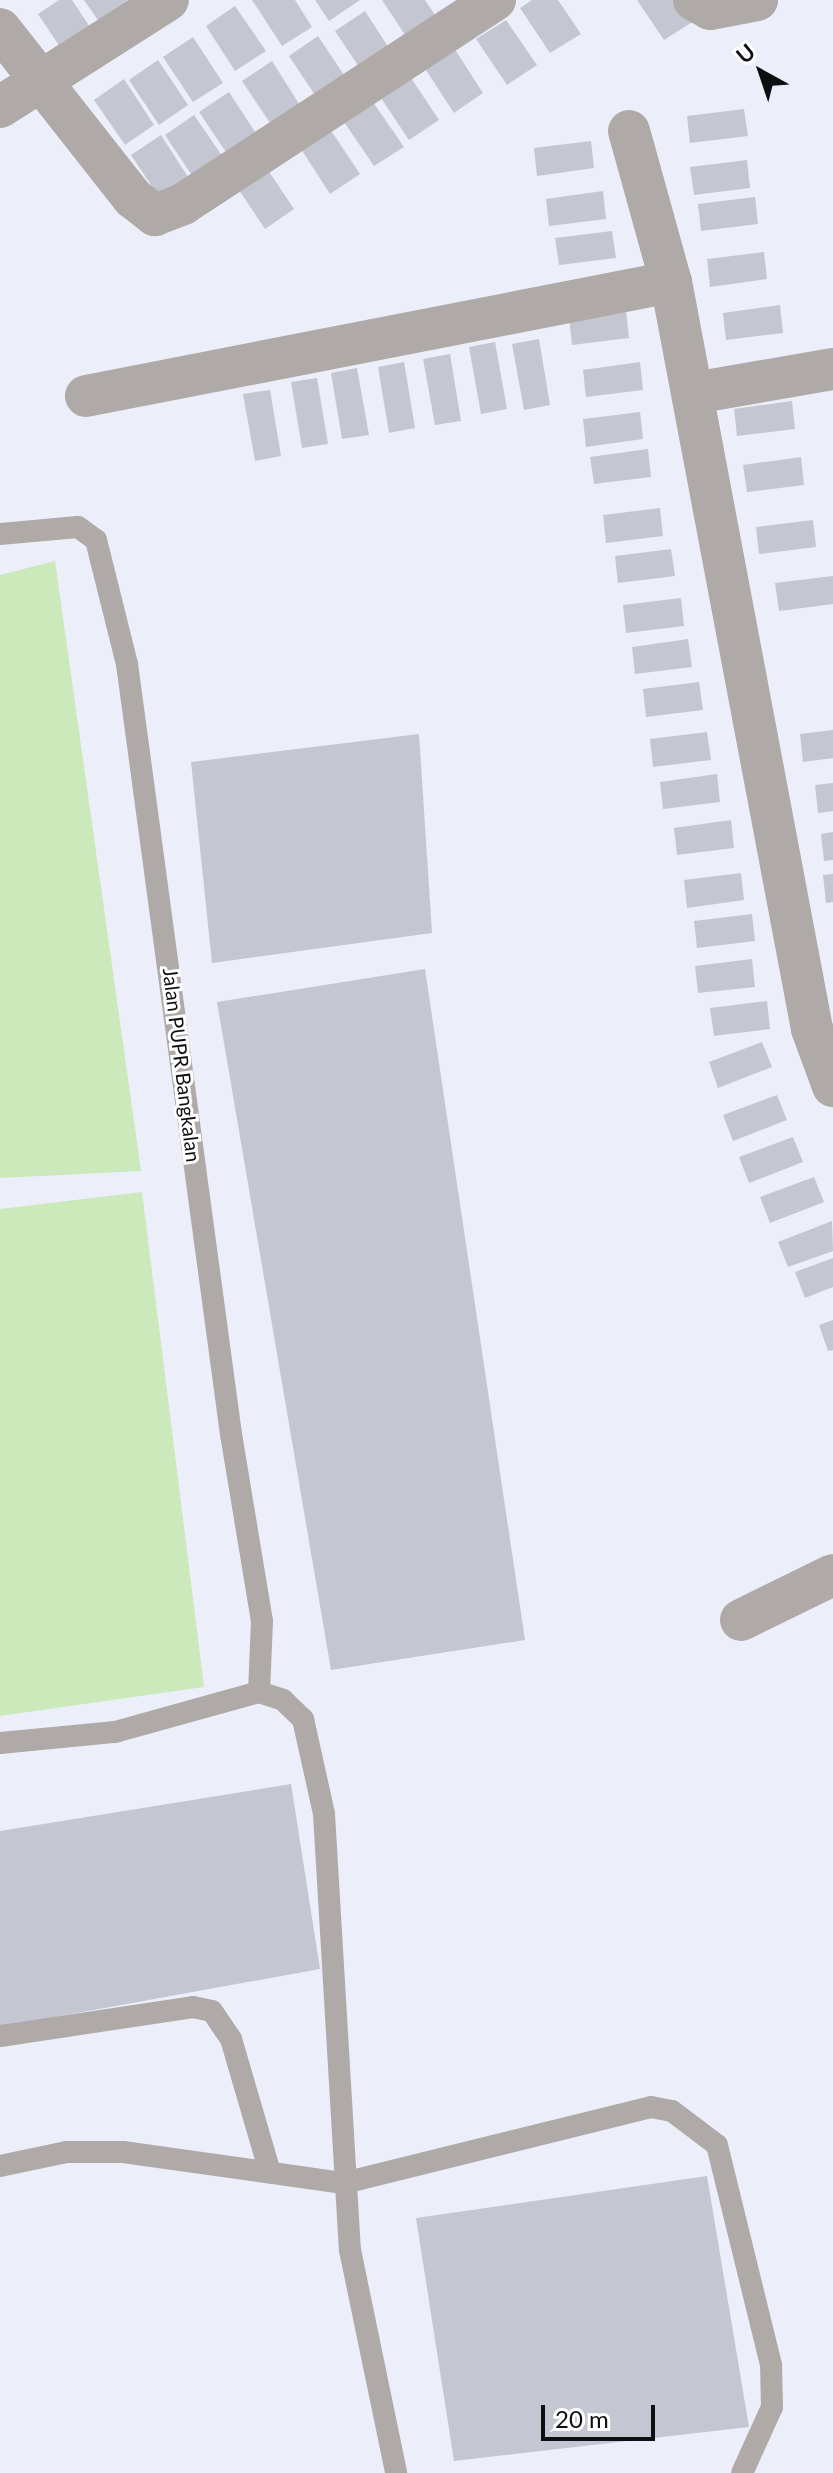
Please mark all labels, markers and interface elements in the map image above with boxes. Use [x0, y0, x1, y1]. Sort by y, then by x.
north arrow [721, 32, 801, 112]
text: U [730, 38, 760, 69]
street label: Jalan PUPR Bangkalan [158, 967, 206, 1163]
scale bar [545, 2389, 659, 2439]
text: 20 m [555, 2404, 609, 2433]

